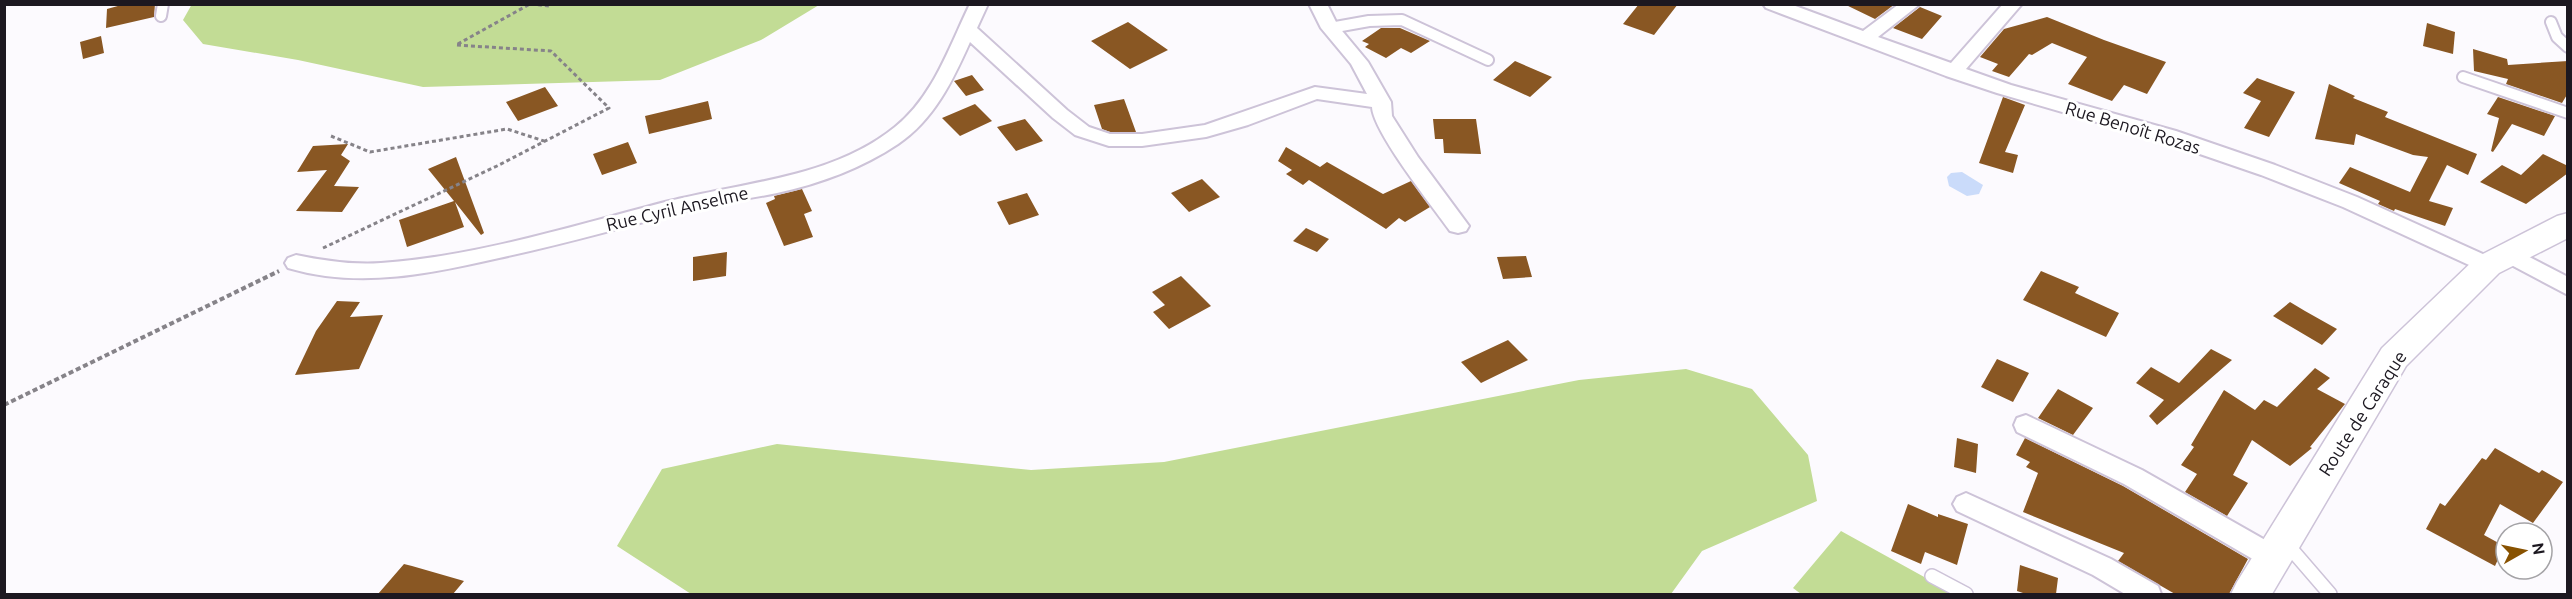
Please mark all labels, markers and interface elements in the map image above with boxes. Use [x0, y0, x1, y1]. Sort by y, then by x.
street label: Rue Benoît Rozas [2063, 97, 2203, 157]
street label: Rue Cyril Anselme [604, 182, 750, 234]
street label: Route de Caraque [2314, 347, 2410, 479]
north arrow [2494, 521, 2554, 581]
text: N [2529, 541, 2549, 556]

